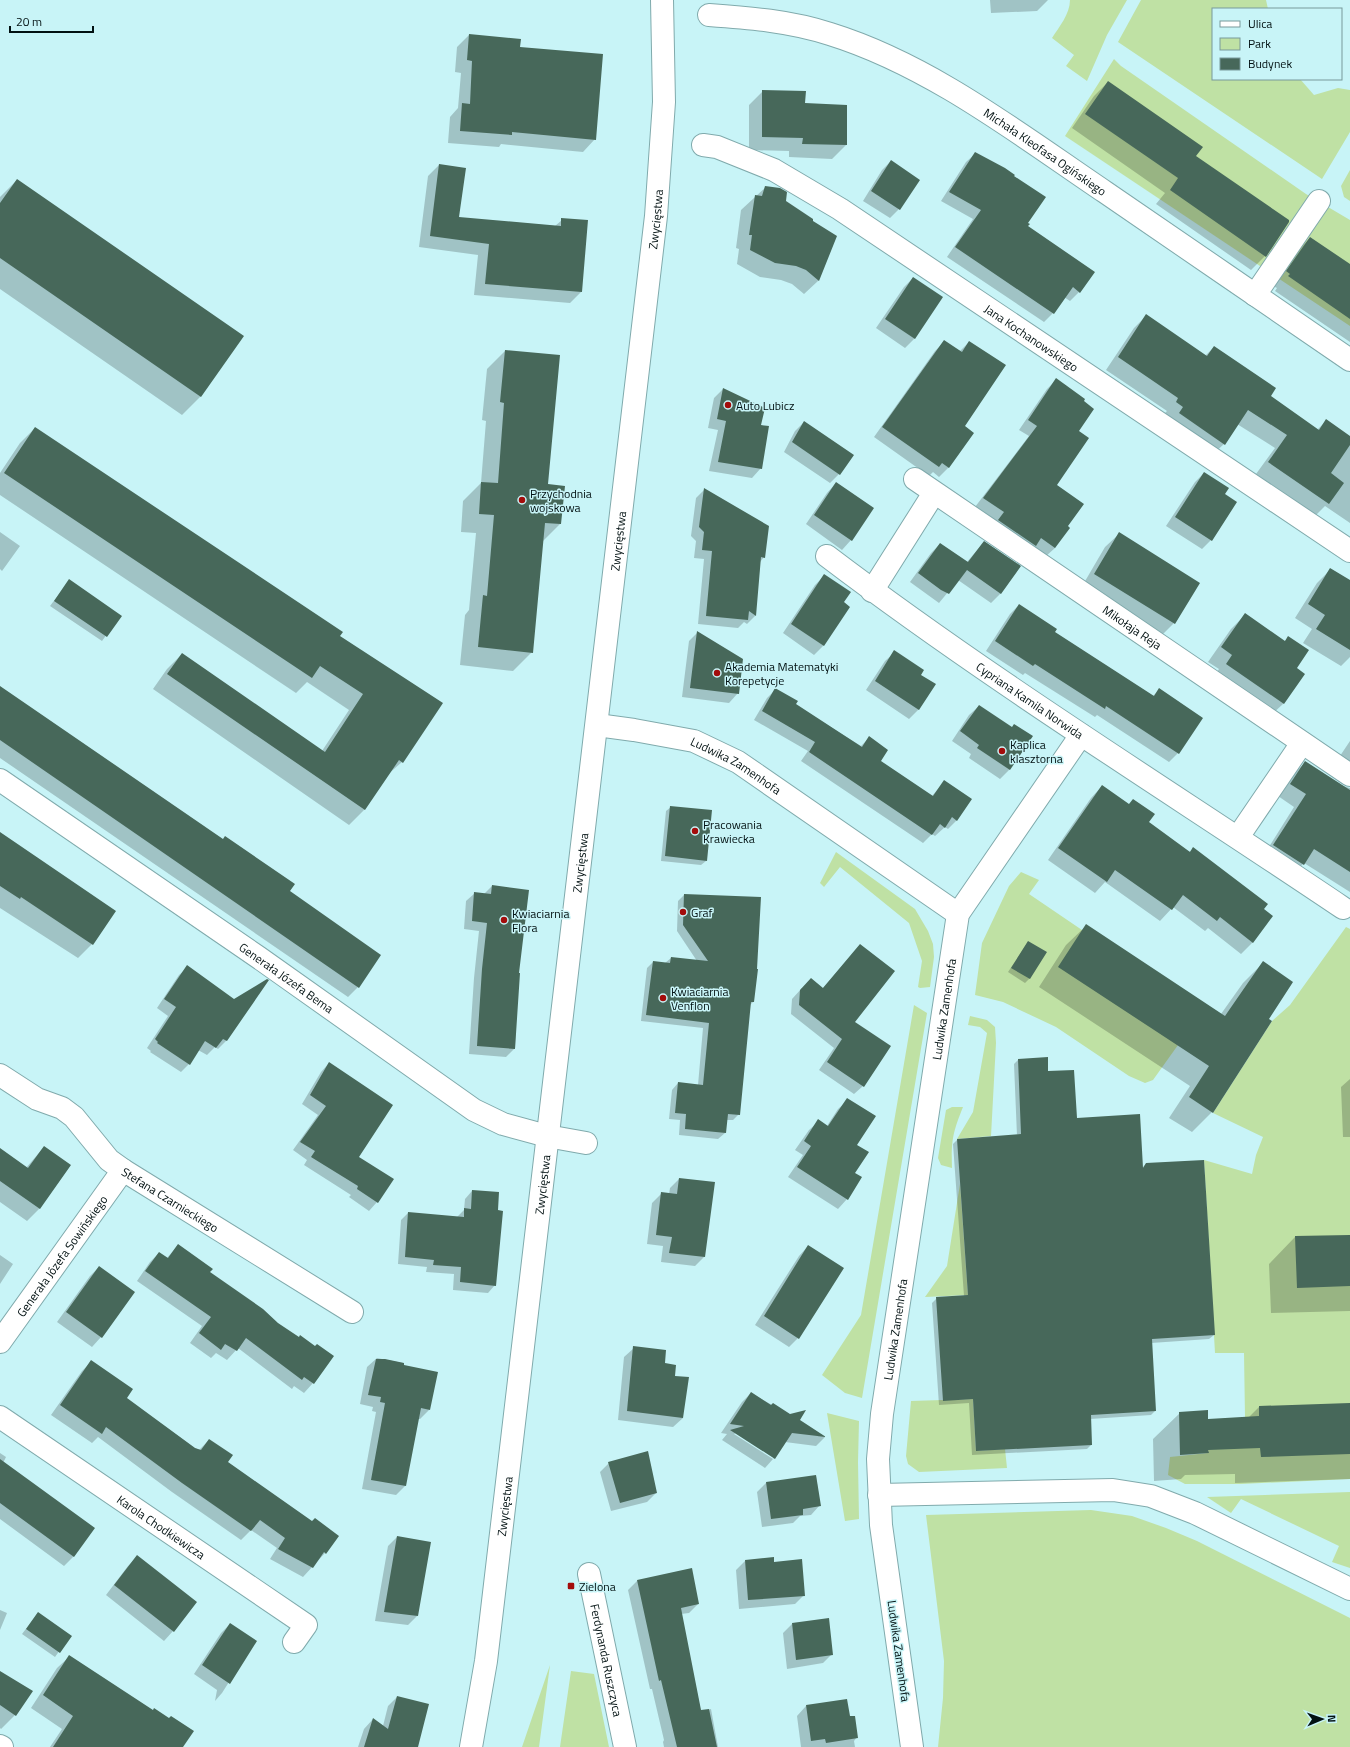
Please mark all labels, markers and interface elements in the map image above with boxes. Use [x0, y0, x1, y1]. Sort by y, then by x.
scale bar [10, 8, 93, 34]
legend [1212, 8, 1342, 80]
text: 20 m [16, 12, 42, 31]
text: Ulica [1248, 14, 1272, 33]
text: Park [1248, 34, 1271, 53]
text: Budynek [1248, 54, 1292, 73]
street label: Michała Kleofasa Ogińskiego [980, 103, 1111, 200]
street label: Zwycięstwa [643, 189, 667, 250]
street label: Jana Kochanowskiego [981, 299, 1082, 376]
place label: Auto Lubicz [736, 396, 794, 415]
marker: Auto Lubicz [723, 400, 733, 410]
place label: Przychodnia wojskowa [530, 484, 592, 517]
marker: Przychodnia wojskowa [517, 495, 527, 505]
street label: Zwycięstwa [605, 510, 631, 572]
street label: Mikołaja Reja [1099, 600, 1166, 654]
place label: Akademia Matematyki Korepetycje [725, 657, 838, 690]
street label: Cypriana Kamila Norwida [972, 657, 1088, 743]
marker: Akademia Matematyki Korepetycje [712, 668, 722, 678]
street label: Ludwika Zamenhofa [688, 731, 785, 799]
place label: Kaplica klasztorna [1010, 735, 1063, 768]
marker: Kaplica klasztorna [997, 746, 1007, 756]
place label: Pracowania Krawiecka [703, 815, 762, 848]
marker: Pracowania Krawiecka [690, 826, 700, 836]
street label: Zwycięstwa [567, 832, 593, 894]
place label: Graf [691, 903, 713, 922]
place label: Kwiaciarnia Flora [512, 904, 569, 937]
marker: Graf [678, 907, 688, 917]
marker: Kwiaciarnia Flora [499, 915, 509, 925]
street label: Generała Józefa Bema [235, 937, 338, 1017]
street label: Ludwika Zamenhofa [926, 957, 961, 1061]
place label: Kwiaciarnia Venflon [671, 982, 728, 1015]
marker: Kwiaciarnia Venflon [658, 993, 668, 1003]
street label: Zwycięstwa [529, 1154, 555, 1215]
street label: Stefana Czarnieckiego [118, 1162, 223, 1237]
street label: Generała Józefa Sowińskiego [11, 1191, 112, 1321]
street label: Ludwika Zamenhofa [878, 1277, 912, 1381]
street label: Zwycięstwa [491, 1475, 517, 1537]
street label: Karola Chodkiewicza [113, 1490, 209, 1564]
place label: Zielona [579, 1577, 616, 1596]
marker: Zielona [566, 1581, 576, 1591]
street label: Ludwika Zamenhofa [882, 1599, 916, 1703]
street label: Ferdynanda Ruszczyca [586, 1602, 628, 1718]
north arrow [1302, 1699, 1342, 1739]
text: N [1324, 1715, 1340, 1723]

